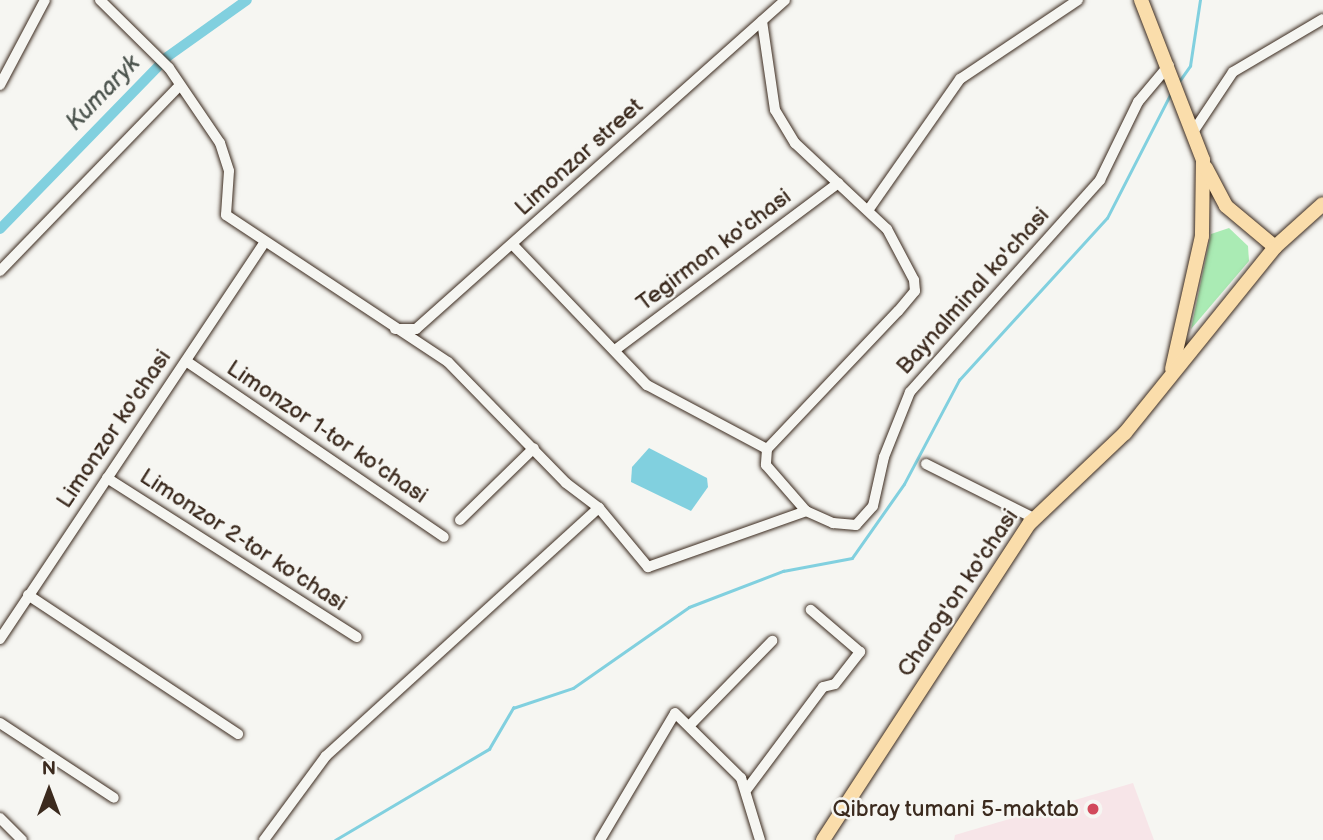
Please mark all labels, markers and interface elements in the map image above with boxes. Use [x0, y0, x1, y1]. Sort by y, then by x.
water label: Kumaryk [60, 49, 146, 137]
street label: Limonzar street [509, 92, 649, 222]
street label: Tegirmon ko'chasi [631, 183, 797, 317]
street label: Baynalminal ko'chasi [891, 202, 1055, 380]
street label: Limonzor ko'chasi [51, 345, 177, 513]
street label: Limonzor 1-tor ko'chasi [221, 354, 433, 510]
street label: Limonzor 2-tor ko'chasi [134, 463, 352, 617]
street label: Charog'on ko'chasi [892, 504, 1024, 682]
north arrow [14, 756, 84, 826]
text: N [42, 758, 56, 781]
place label: Qibray tumani 5-maktab [831, 795, 1079, 823]
marker: Qibray tumani 5-maktab [1085, 801, 1101, 817]

